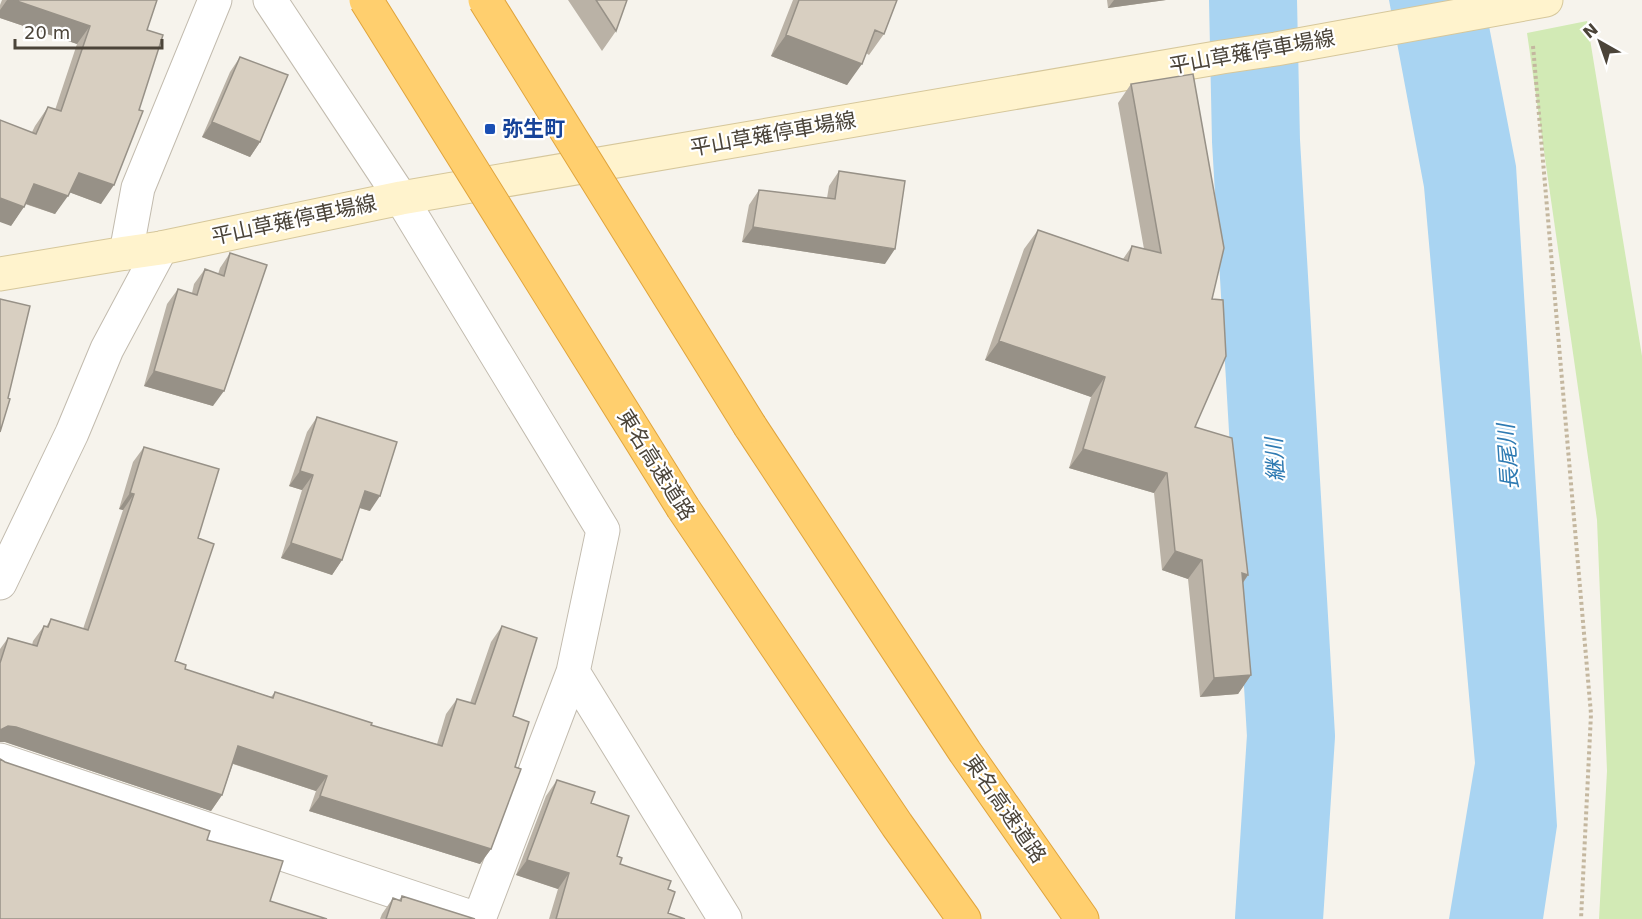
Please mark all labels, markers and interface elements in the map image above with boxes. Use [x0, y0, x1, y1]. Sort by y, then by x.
scale bar [15, 12, 162, 50]
north arrow [1570, 12, 1630, 72]
text: N [1579, 19, 1602, 42]
text: 20 m [24, 22, 70, 43]
street label: 平山草薙停車場線 [1167, 26, 1337, 78]
street label: 平山草薙停車場線 [688, 108, 858, 160]
place label: 弥生町 [502, 117, 565, 141]
marker: 弥生町 [483, 122, 497, 136]
street label: 平山草薙停車場線 [209, 191, 379, 249]
street label: 東名高速道路 [612, 405, 700, 525]
water label: 長尾川 [1493, 421, 1523, 491]
water label: 継川 [1261, 435, 1289, 483]
street label: 東名高速道路 [959, 751, 1051, 867]

